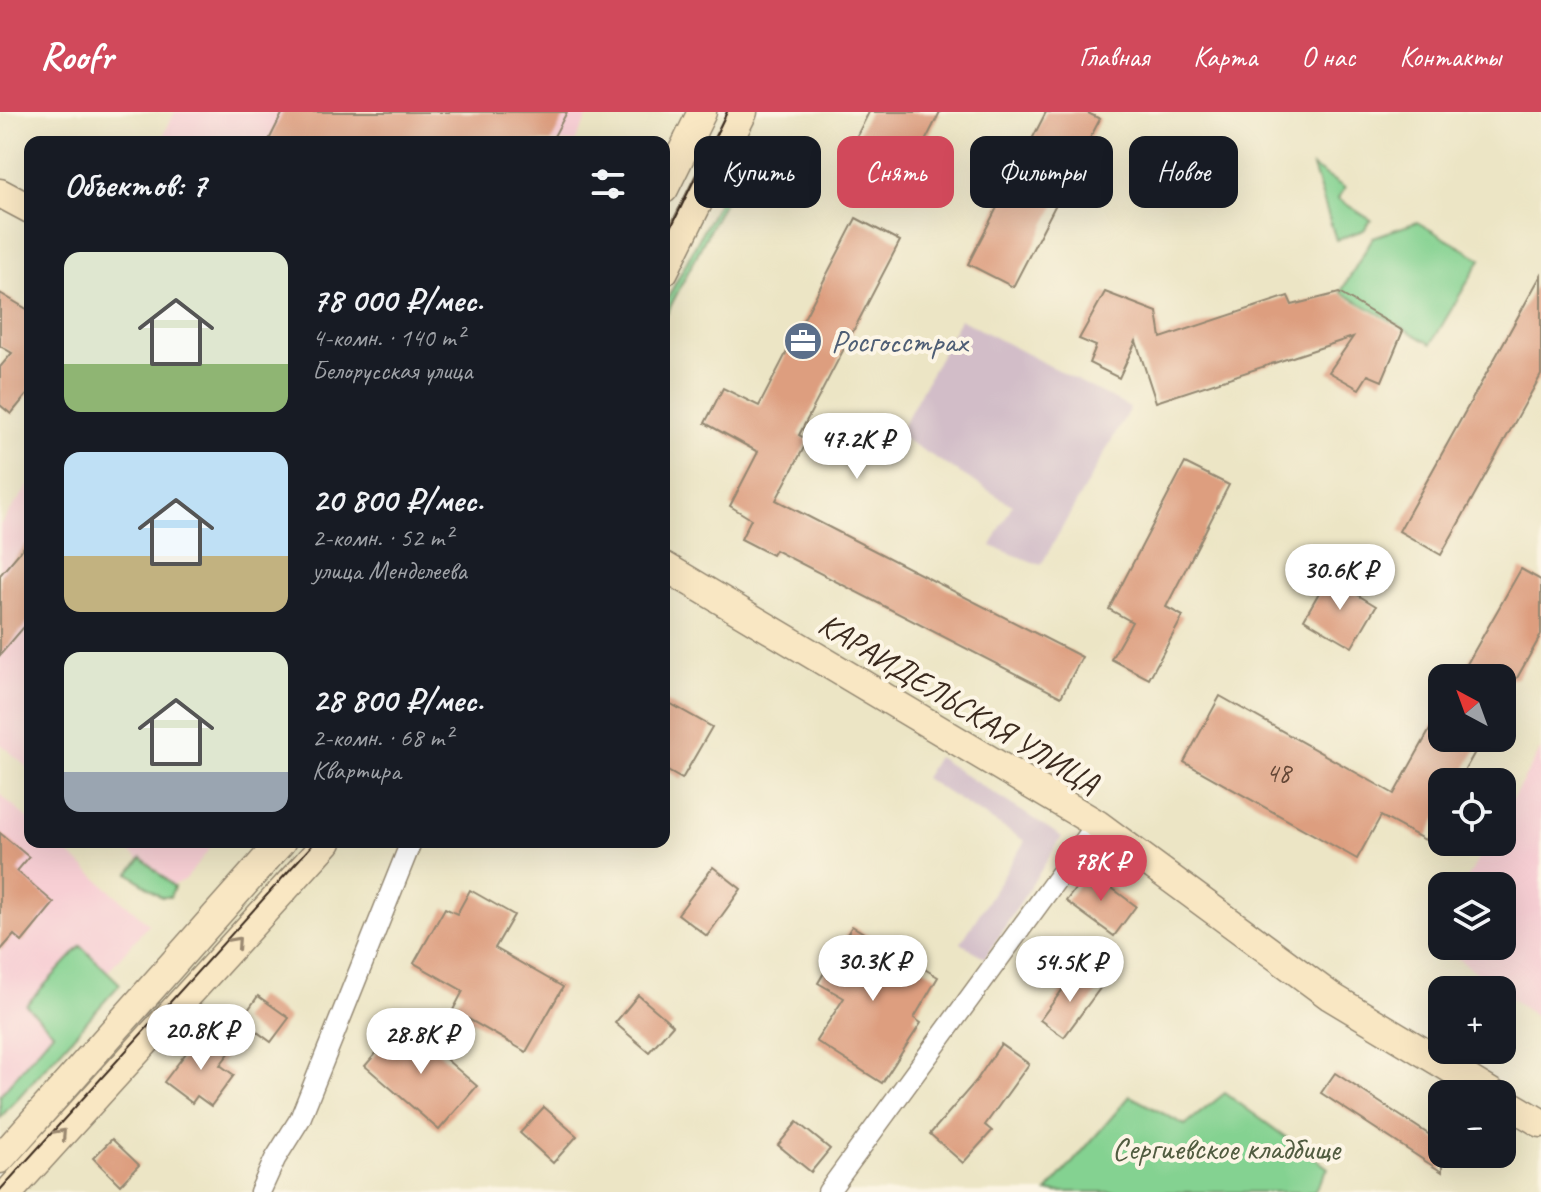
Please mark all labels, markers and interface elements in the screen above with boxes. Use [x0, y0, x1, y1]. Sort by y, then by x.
text: Roofr [40, 33, 113, 80]
text: Главная [1079, 39, 1149, 74]
text: Карта [1193, 39, 1257, 74]
text: О нас [1301, 39, 1355, 74]
text: Контакты [1399, 39, 1501, 74]
chip: Купить [694, 136, 821, 208]
chip: Снять [837, 136, 954, 208]
chip: Фильтры [970, 136, 1113, 208]
chip: Новое [1129, 136, 1238, 208]
icon: filters [586, 162, 630, 206]
text: Объектов: 7 [64, 163, 206, 206]
text: 78 000 ₽/мес. [312, 278, 483, 321]
icon: home [128, 284, 224, 380]
office icon: Росгосстрах [782, 320, 824, 362]
text: 4-комн. · 140 m² [312, 321, 464, 354]
place label: Росгосстрах [831, 321, 970, 362]
text: Белорусская улица [312, 354, 472, 387]
pin: 47.2K ₽ [783, 413, 931, 481]
text: 47.2K ₽ [820, 422, 894, 455]
text: 20 800 ₽/мес. [312, 478, 483, 521]
icon: home [128, 484, 224, 580]
text: 2-комн. · 52 m² [312, 521, 452, 554]
pin: 30.6K ₽ [1266, 544, 1414, 612]
text: 30.6K ₽ [1303, 553, 1377, 586]
text: улица Менделеева [312, 554, 467, 587]
street label: КАРАИДЕЛЬСКАЯ УЛИЦА [811, 603, 1107, 804]
north arrow [1428, 664, 1516, 752]
map controls [1428, 664, 1516, 1168]
text: 28 800 ₽/мес. [312, 678, 483, 721]
icon: home [128, 684, 224, 780]
text: 2-комн. · 68 m² [312, 721, 452, 754]
text: Квартира [312, 754, 401, 787]
house number: 48 [1265, 755, 1293, 790]
button: locate [1428, 768, 1516, 856]
pin: 78K ₽ [1045, 835, 1157, 903]
text: 78K ₽ [1073, 844, 1129, 877]
button: layers [1428, 872, 1516, 960]
pin: 30.3K ₽ [799, 935, 947, 1003]
pin: 54.5K ₽ [996, 936, 1144, 1004]
one-way arrow [226, 937, 241, 951]
text: 30.3K ₽ [836, 944, 910, 977]
text: 54.5K ₽ [1034, 945, 1106, 978]
button: + [1428, 976, 1516, 1064]
pin: 20.8K ₽ [127, 1004, 275, 1072]
pin: 28.8K ₽ [347, 1008, 495, 1076]
text: 20.8K ₽ [164, 1013, 238, 1046]
text: 28.8K ₽ [384, 1017, 458, 1050]
button: − [1428, 1080, 1516, 1168]
park label: Сергиевское кладбище [1112, 1128, 1343, 1169]
one-way arrow [51, 1129, 66, 1144]

